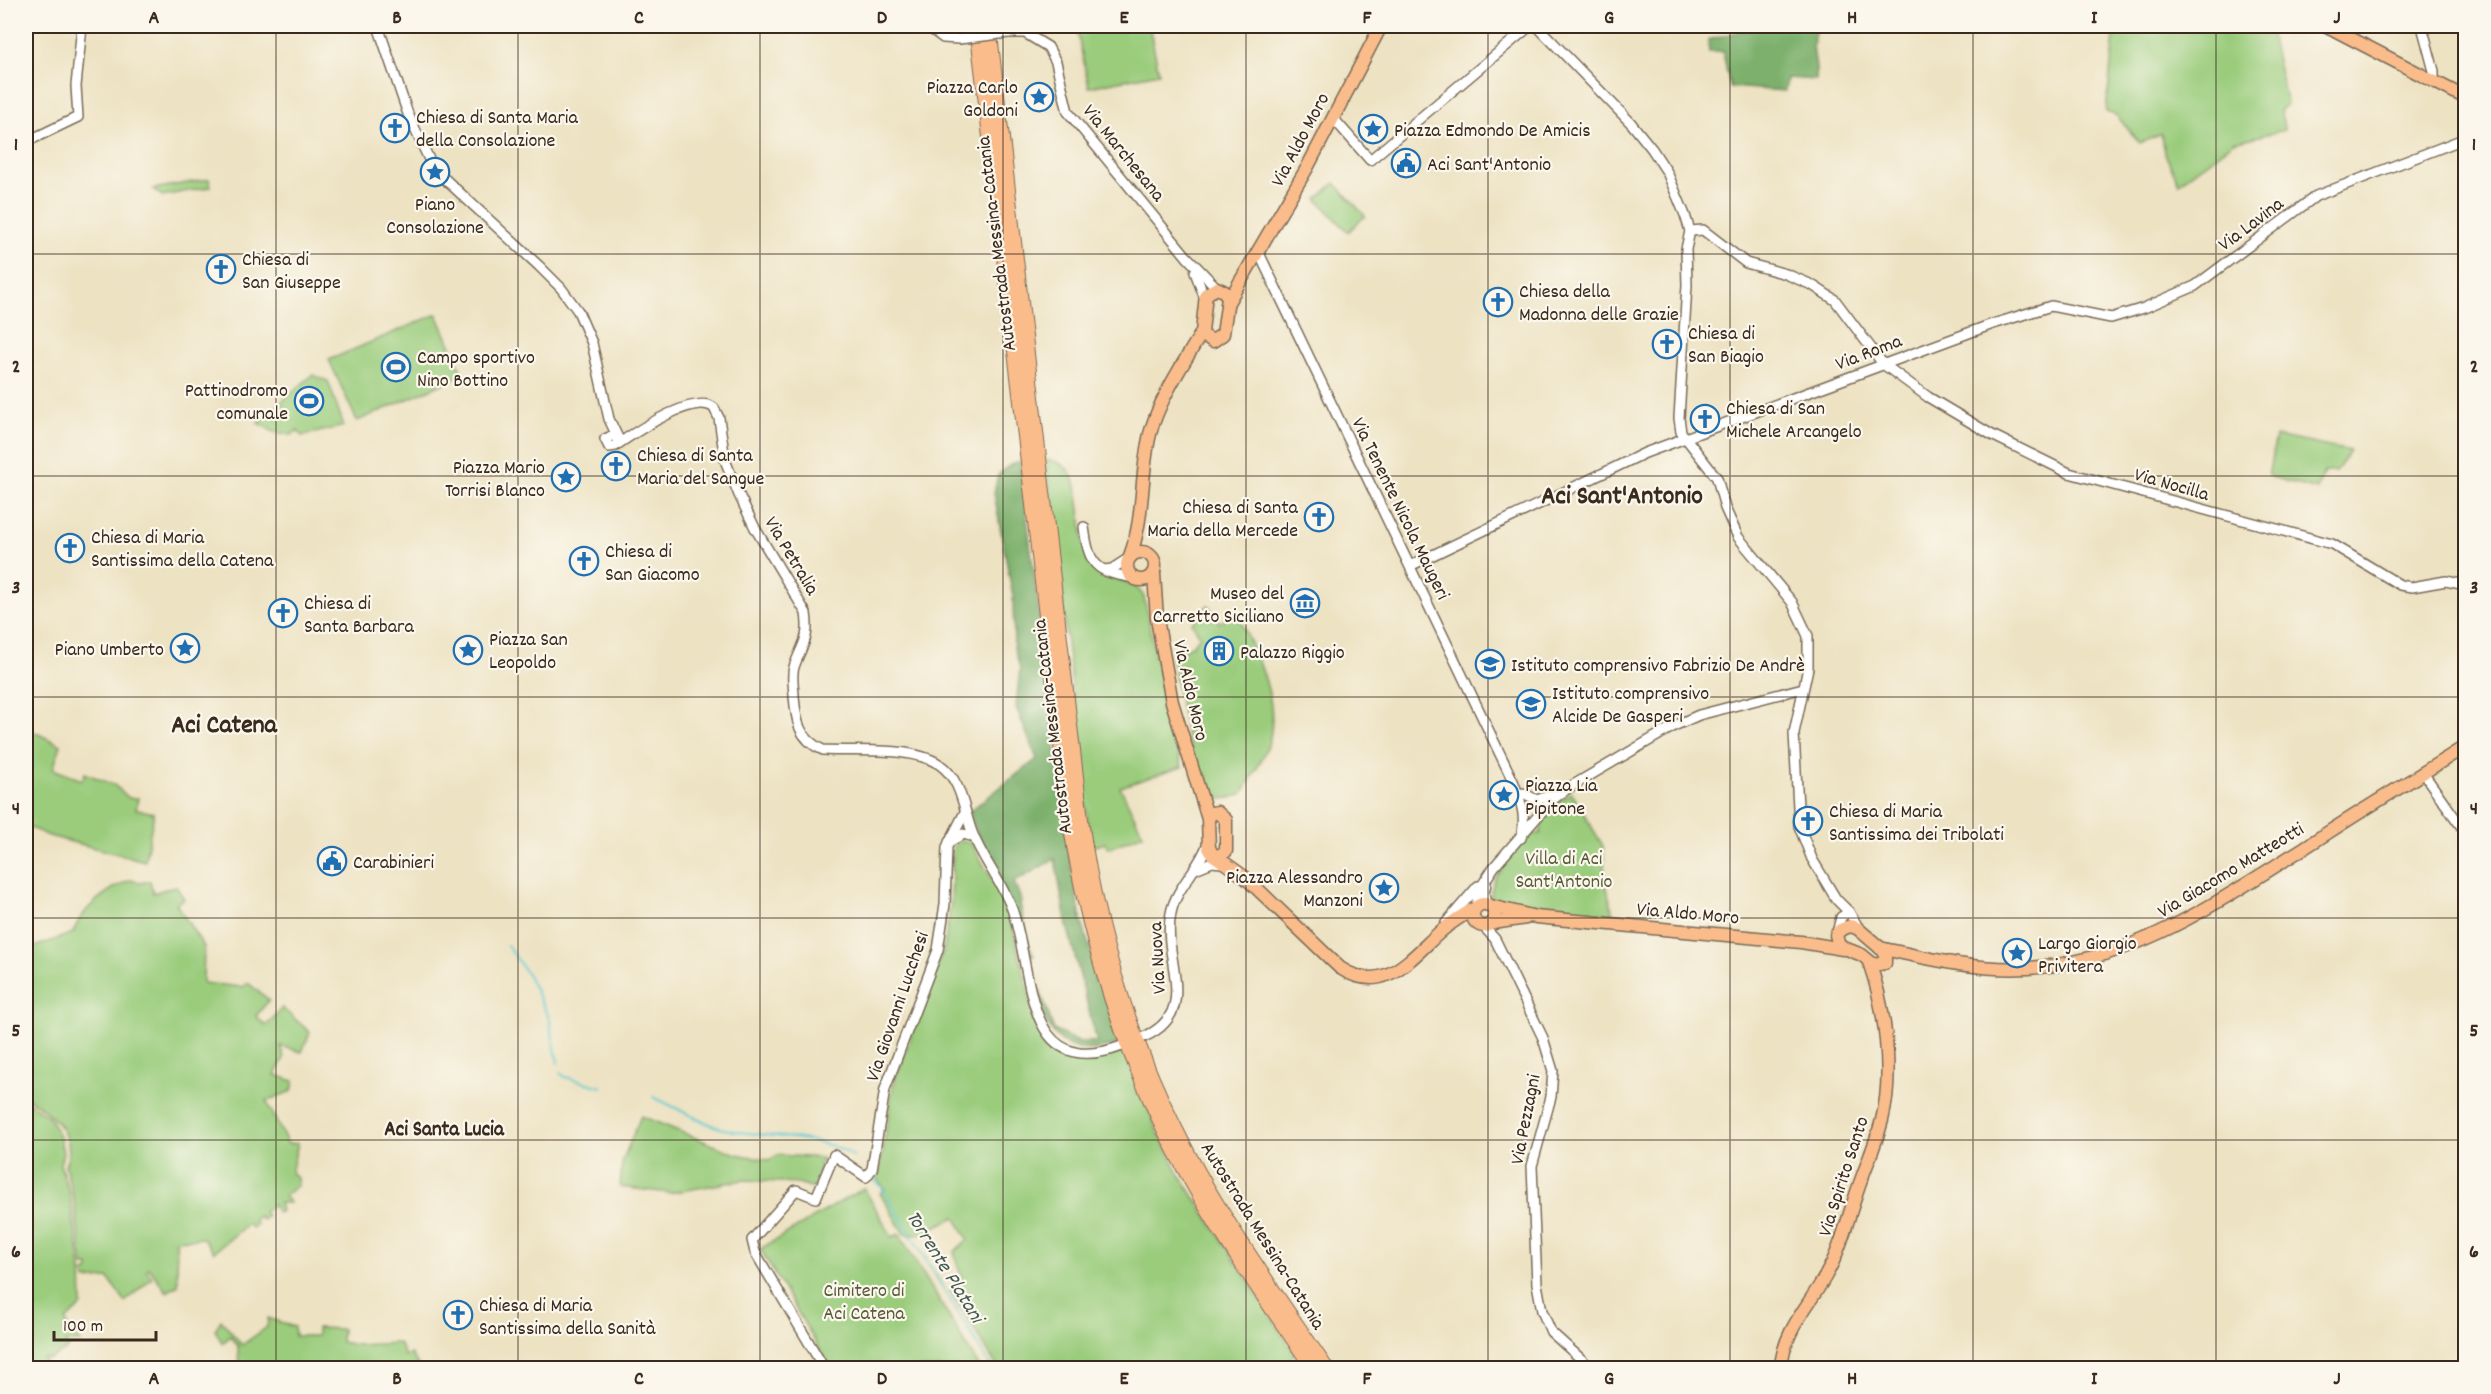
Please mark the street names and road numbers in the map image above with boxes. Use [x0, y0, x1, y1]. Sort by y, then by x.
street label: Via Aldo Moro [1265, 88, 1338, 192]
street label: Via Marchesana [1075, 99, 1171, 209]
street label: Autostrada Messina-Catania [971, 134, 1025, 353]
street label: Via Lavina [2213, 191, 2291, 259]
street label: Via Roma [1832, 328, 1907, 379]
street label: Via Tenente Nicola Maugeri [1343, 413, 1456, 605]
street label: Via Nocilla [2130, 462, 2212, 510]
street label: Via Petralia [756, 512, 825, 602]
street label: Autostrada Messina-Catania [1027, 617, 1081, 836]
street label: Via Aldo Moro [1164, 637, 1214, 744]
street label: Via Giacomo Matteotti [2153, 817, 2310, 926]
street label: Via Aldo Moro [1635, 897, 1740, 933]
street label: Via Nuova [1143, 920, 1175, 995]
street label: Via Giovanni Lucchesi [860, 928, 938, 1086]
street label: Via Pezzagni [1504, 1072, 1549, 1167]
street label: Via Spirito Santo [1812, 1113, 1877, 1241]
street label: Autostrada Messina-Catania [1192, 1137, 1331, 1336]

